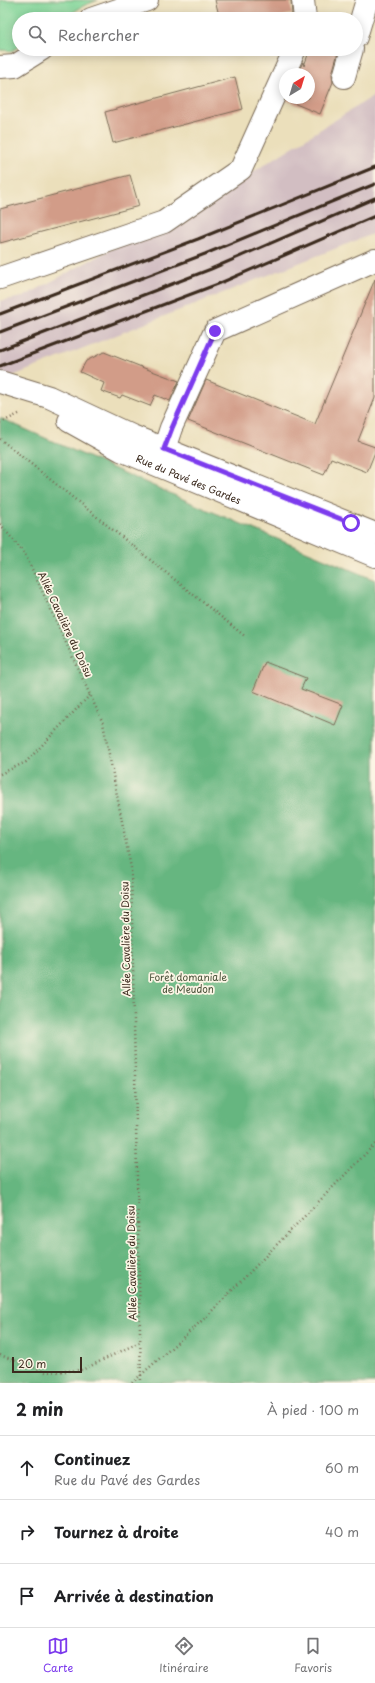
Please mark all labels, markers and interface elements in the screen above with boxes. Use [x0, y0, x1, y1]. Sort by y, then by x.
search box [12, 12, 363, 56]
icon: search [26, 23, 48, 45]
text: Rechercher [58, 23, 139, 46]
north arrow [279, 68, 315, 104]
route end [206, 322, 224, 340]
street label: Rue du Pavé des Gardes [134, 450, 244, 507]
route start [342, 514, 360, 532]
street label: Allée Cavalière du Doisu [35, 569, 97, 680]
street label: Allée Cavalière du Doisu [116, 881, 134, 997]
park label: Forêt domaniale de Meudon [149, 969, 227, 996]
street label: Allée Cavalière du Doisu [122, 1205, 140, 1321]
scale bar [12, 1355, 82, 1374]
text: 20 m [18, 1355, 46, 1372]
text: 2 min [16, 1396, 63, 1422]
text: À pied · 100 m [267, 1400, 359, 1419]
text: Continuez [54, 1447, 130, 1470]
icon: ahead [16, 1457, 38, 1479]
text: 60 m [325, 1458, 359, 1477]
text: Rue du Pavé des Gardes [54, 1470, 200, 1489]
text: Tournez à droite [54, 1520, 179, 1543]
icon: right [16, 1521, 38, 1543]
text: 40 m [325, 1522, 359, 1541]
text: Arrivée à destination [54, 1584, 214, 1607]
icon: arrive [16, 1585, 38, 1607]
tab: Carte [43, 1635, 73, 1676]
tab: Itinéraire [159, 1635, 209, 1676]
tab: Favoris [294, 1635, 332, 1676]

